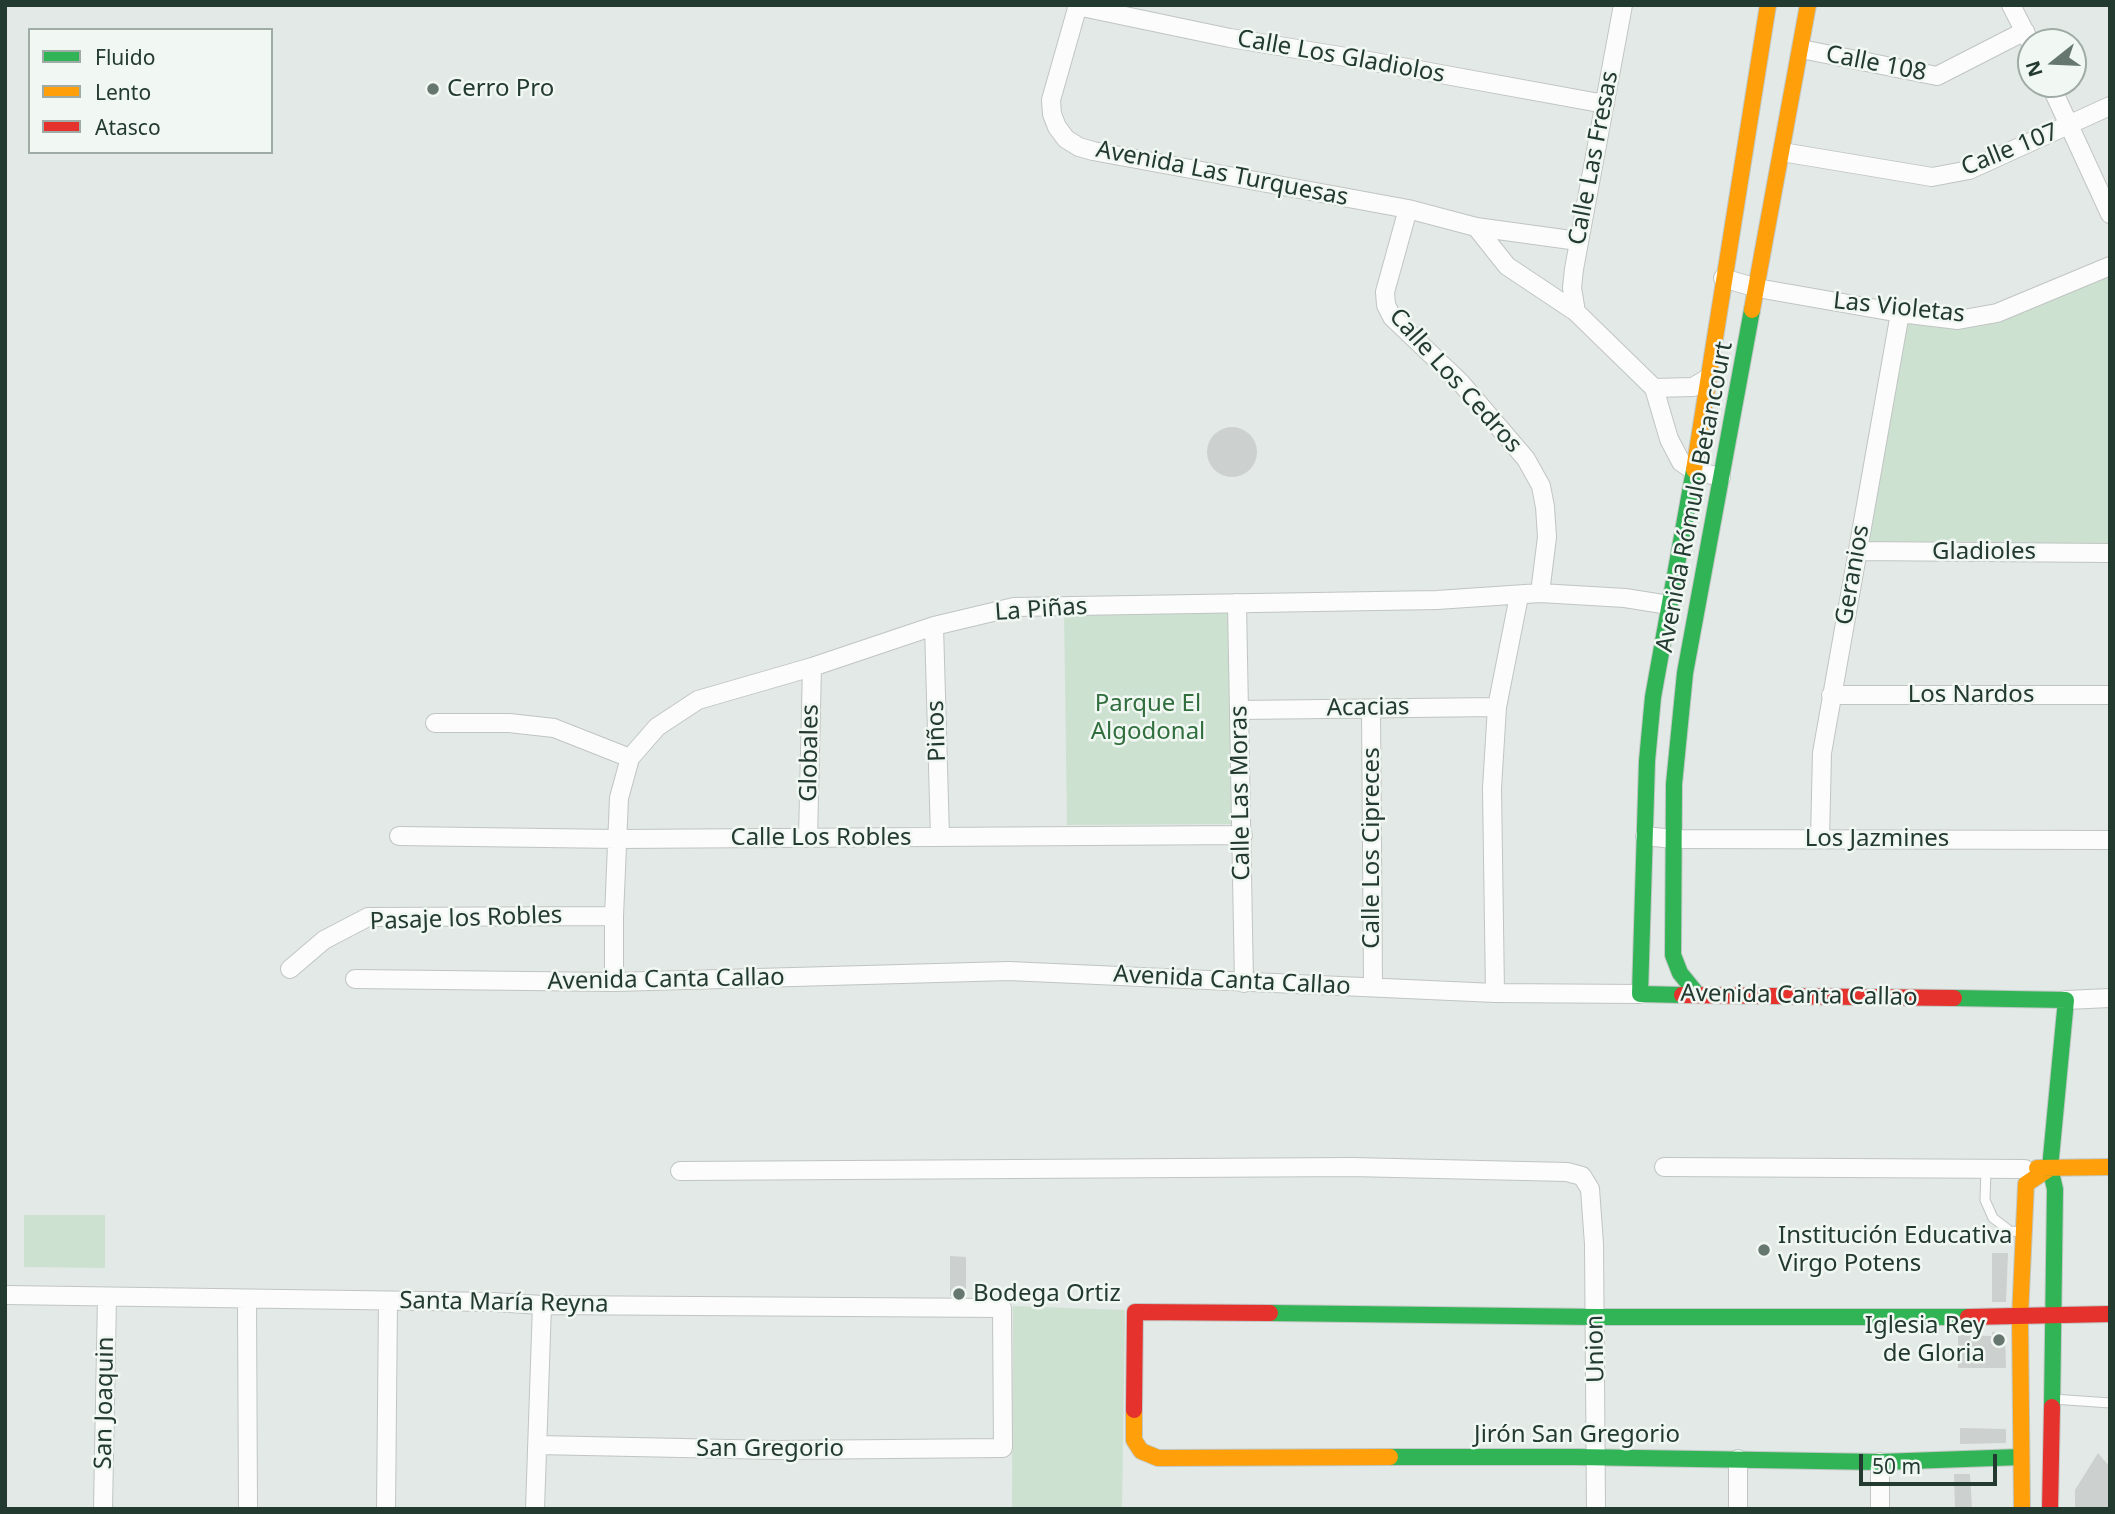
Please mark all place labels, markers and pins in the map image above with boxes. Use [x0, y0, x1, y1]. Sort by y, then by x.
place label: Cerro Pro [447, 75, 554, 103]
marker: Cerro Pro [425, 81, 441, 97]
place label: Institución Educativa Virgo Potens [1778, 1222, 2013, 1278]
marker: Institución Educativa Virgo Potens [1756, 1242, 1772, 1258]
place label: Bodega Ortiz [973, 1280, 1121, 1308]
marker: Bodega Ortiz [951, 1286, 967, 1302]
place label: Iglesia Rey de Gloria [1865, 1312, 1985, 1368]
marker: Iglesia Rey de Gloria [1991, 1332, 2007, 1348]

